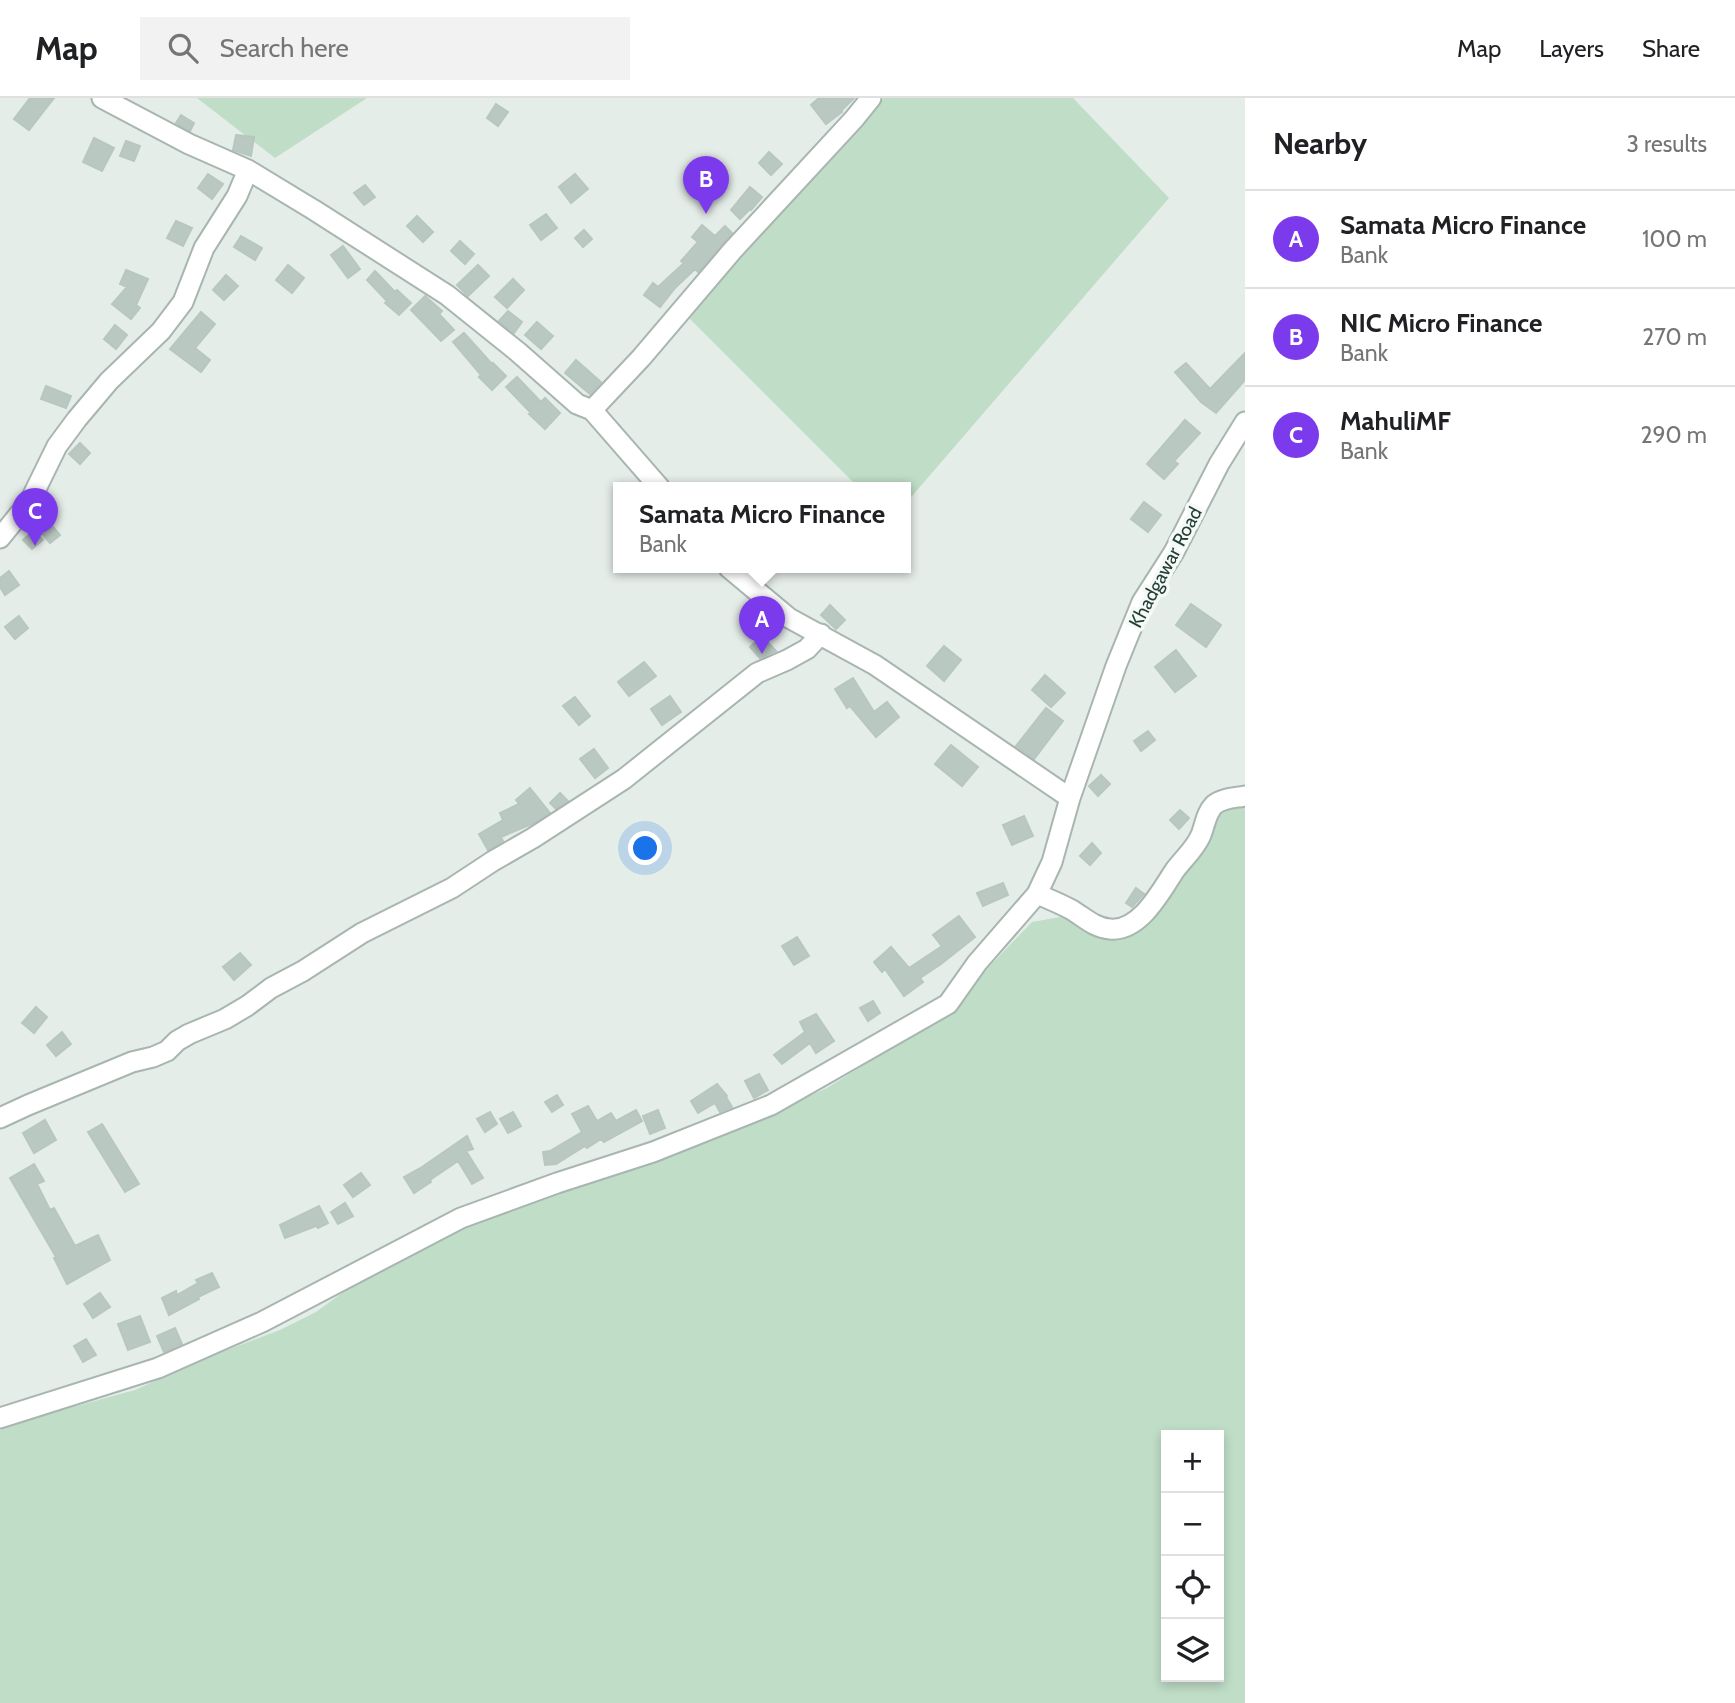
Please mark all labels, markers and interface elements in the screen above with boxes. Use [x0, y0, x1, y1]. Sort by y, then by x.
search box [140, 17, 630, 80]
text: Map [35, 28, 98, 68]
icon: search [164, 29, 202, 67]
text: Search here [220, 32, 349, 64]
text: Map [1457, 34, 1501, 63]
text: Layers [1539, 34, 1604, 63]
text: Share [1642, 34, 1700, 63]
text: Nearby [1273, 125, 1367, 162]
text: 3 results [1626, 130, 1707, 158]
pin: B [683, 156, 729, 214]
text: Samata Micro Finance [1340, 209, 1586, 241]
text: A [1289, 225, 1303, 253]
text: 100 m [1642, 225, 1707, 253]
text: Bank [1340, 241, 1388, 269]
text: NIC Micro Finance [1340, 307, 1542, 339]
text: B [1289, 323, 1303, 351]
text: 270 m [1642, 323, 1707, 351]
text: Bank [1340, 339, 1388, 367]
text: MahuliMF [1340, 405, 1451, 437]
text: C [1289, 421, 1303, 449]
text: 290 m [1640, 421, 1707, 449]
text: Bank [1340, 437, 1388, 465]
popup [613, 482, 911, 573]
pin: C [12, 488, 58, 546]
text: Samata Micro Finance [639, 498, 885, 530]
street label: Khadgawar Road [1124, 503, 1207, 632]
text: Bank [639, 530, 687, 558]
pin: A [739, 596, 785, 654]
your location [628, 831, 662, 865]
map controls [1161, 1430, 1224, 1682]
button: + [1161, 1430, 1224, 1493]
button: − [1161, 1493, 1224, 1556]
button: locate [1161, 1556, 1224, 1619]
button: layers [1161, 1619, 1224, 1682]

